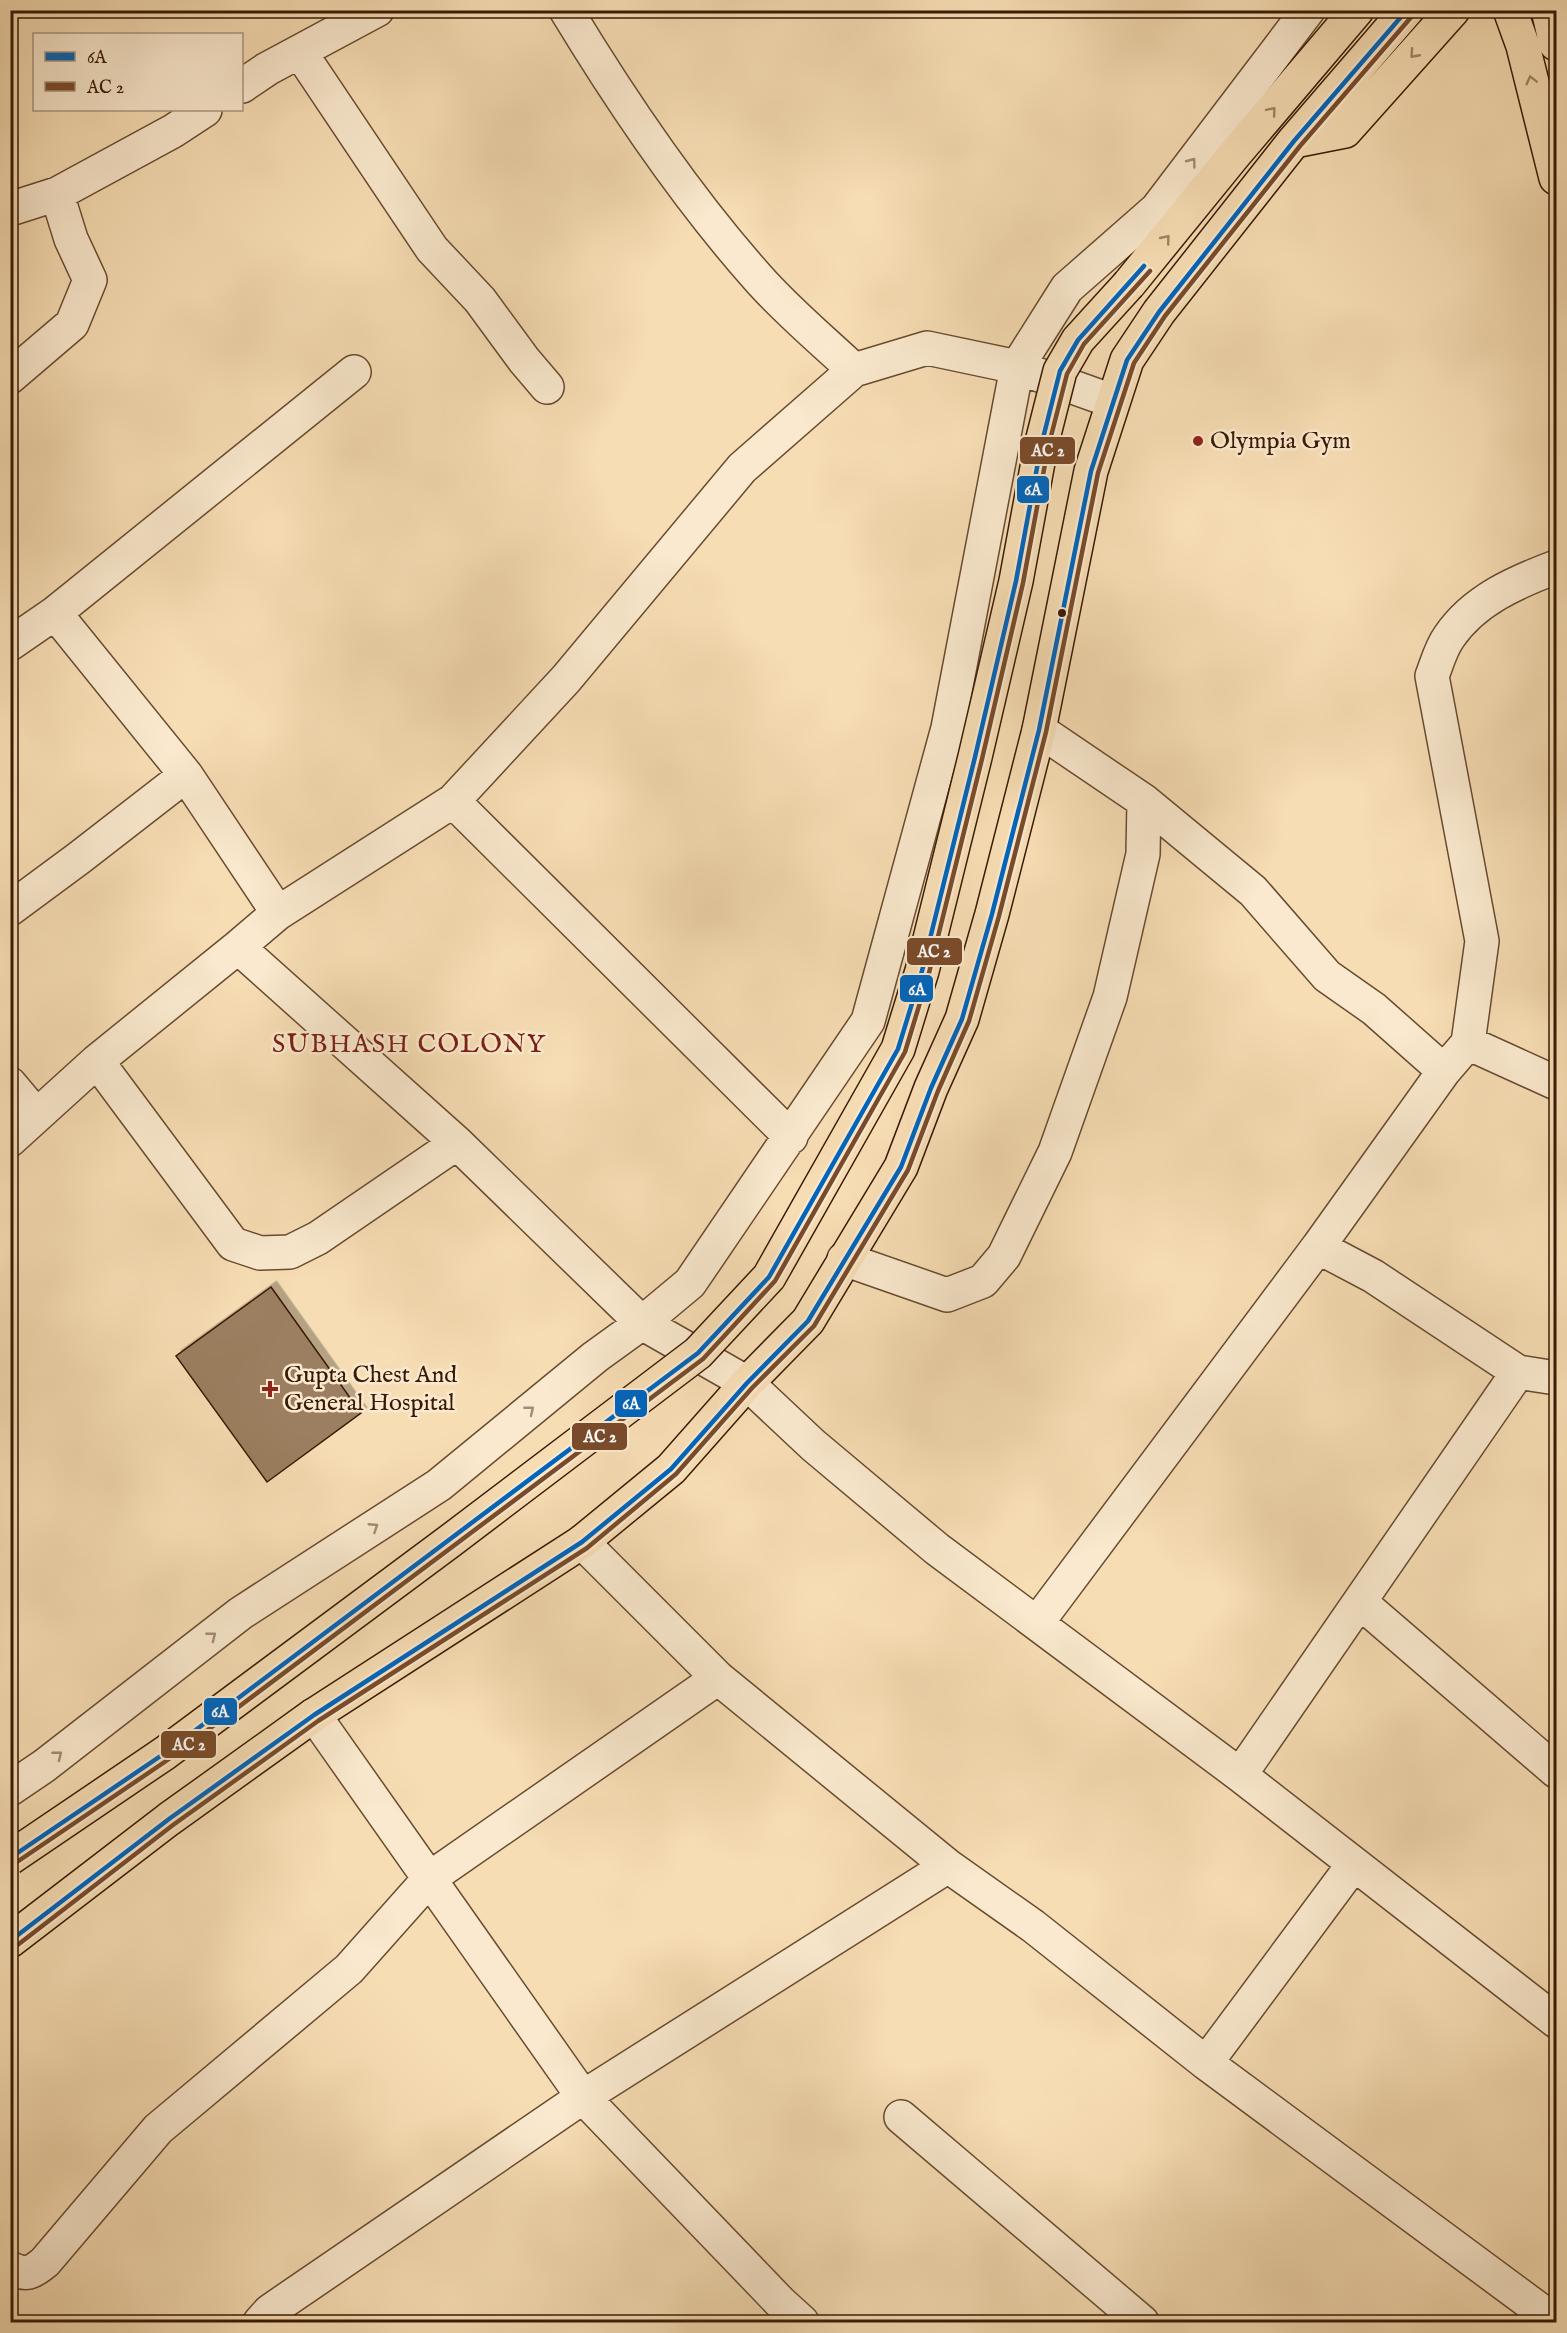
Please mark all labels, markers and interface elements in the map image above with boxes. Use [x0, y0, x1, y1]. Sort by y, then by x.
legend [33, 33, 243, 111]
text: 6A [87, 47, 108, 70]
one-way arrow [1410, 47, 1421, 58]
one-way arrow [1526, 76, 1539, 86]
text: AC 2 [86, 77, 124, 100]
one-way arrow [1265, 107, 1276, 118]
one-way arrow [1185, 158, 1196, 169]
one-way arrow [1159, 235, 1170, 246]
place label: Olympia Gym [1210, 426, 1351, 457]
marker: Olympia Gym [1191, 434, 1205, 448]
line badge: AC 2 [1019, 436, 1076, 465]
text: AC 2 [1030, 442, 1065, 462]
line badge: 6A [1016, 475, 1050, 504]
text: 6A [1024, 481, 1043, 501]
unlabelled marker [1056, 607, 1068, 619]
line badge: AC 2 [906, 937, 963, 966]
text: AC 2 [916, 943, 951, 963]
line badge: 6A [899, 974, 934, 1003]
text: 6A [908, 981, 927, 1001]
district label: SUBHASH COLONY [272, 1028, 546, 1061]
place label: Gupta Chest And General Hospital [284, 1360, 457, 1419]
marker: Gupta Chest And General Hospital [261, 1380, 279, 1398]
line badge: 6A [614, 1389, 648, 1418]
text: 6A [622, 1395, 641, 1415]
one-way arrow [523, 1407, 534, 1418]
line badge: AC 2 [571, 1422, 628, 1451]
text: AC 2 [582, 1428, 617, 1448]
one-way arrow [367, 1523, 378, 1534]
one-way arrow [205, 1632, 216, 1643]
line badge: 6A [203, 1697, 238, 1726]
text: 6A [211, 1703, 230, 1723]
line badge: AC 2 [160, 1730, 217, 1759]
text: AC 2 [171, 1736, 206, 1756]
one-way arrow [51, 1751, 62, 1762]

